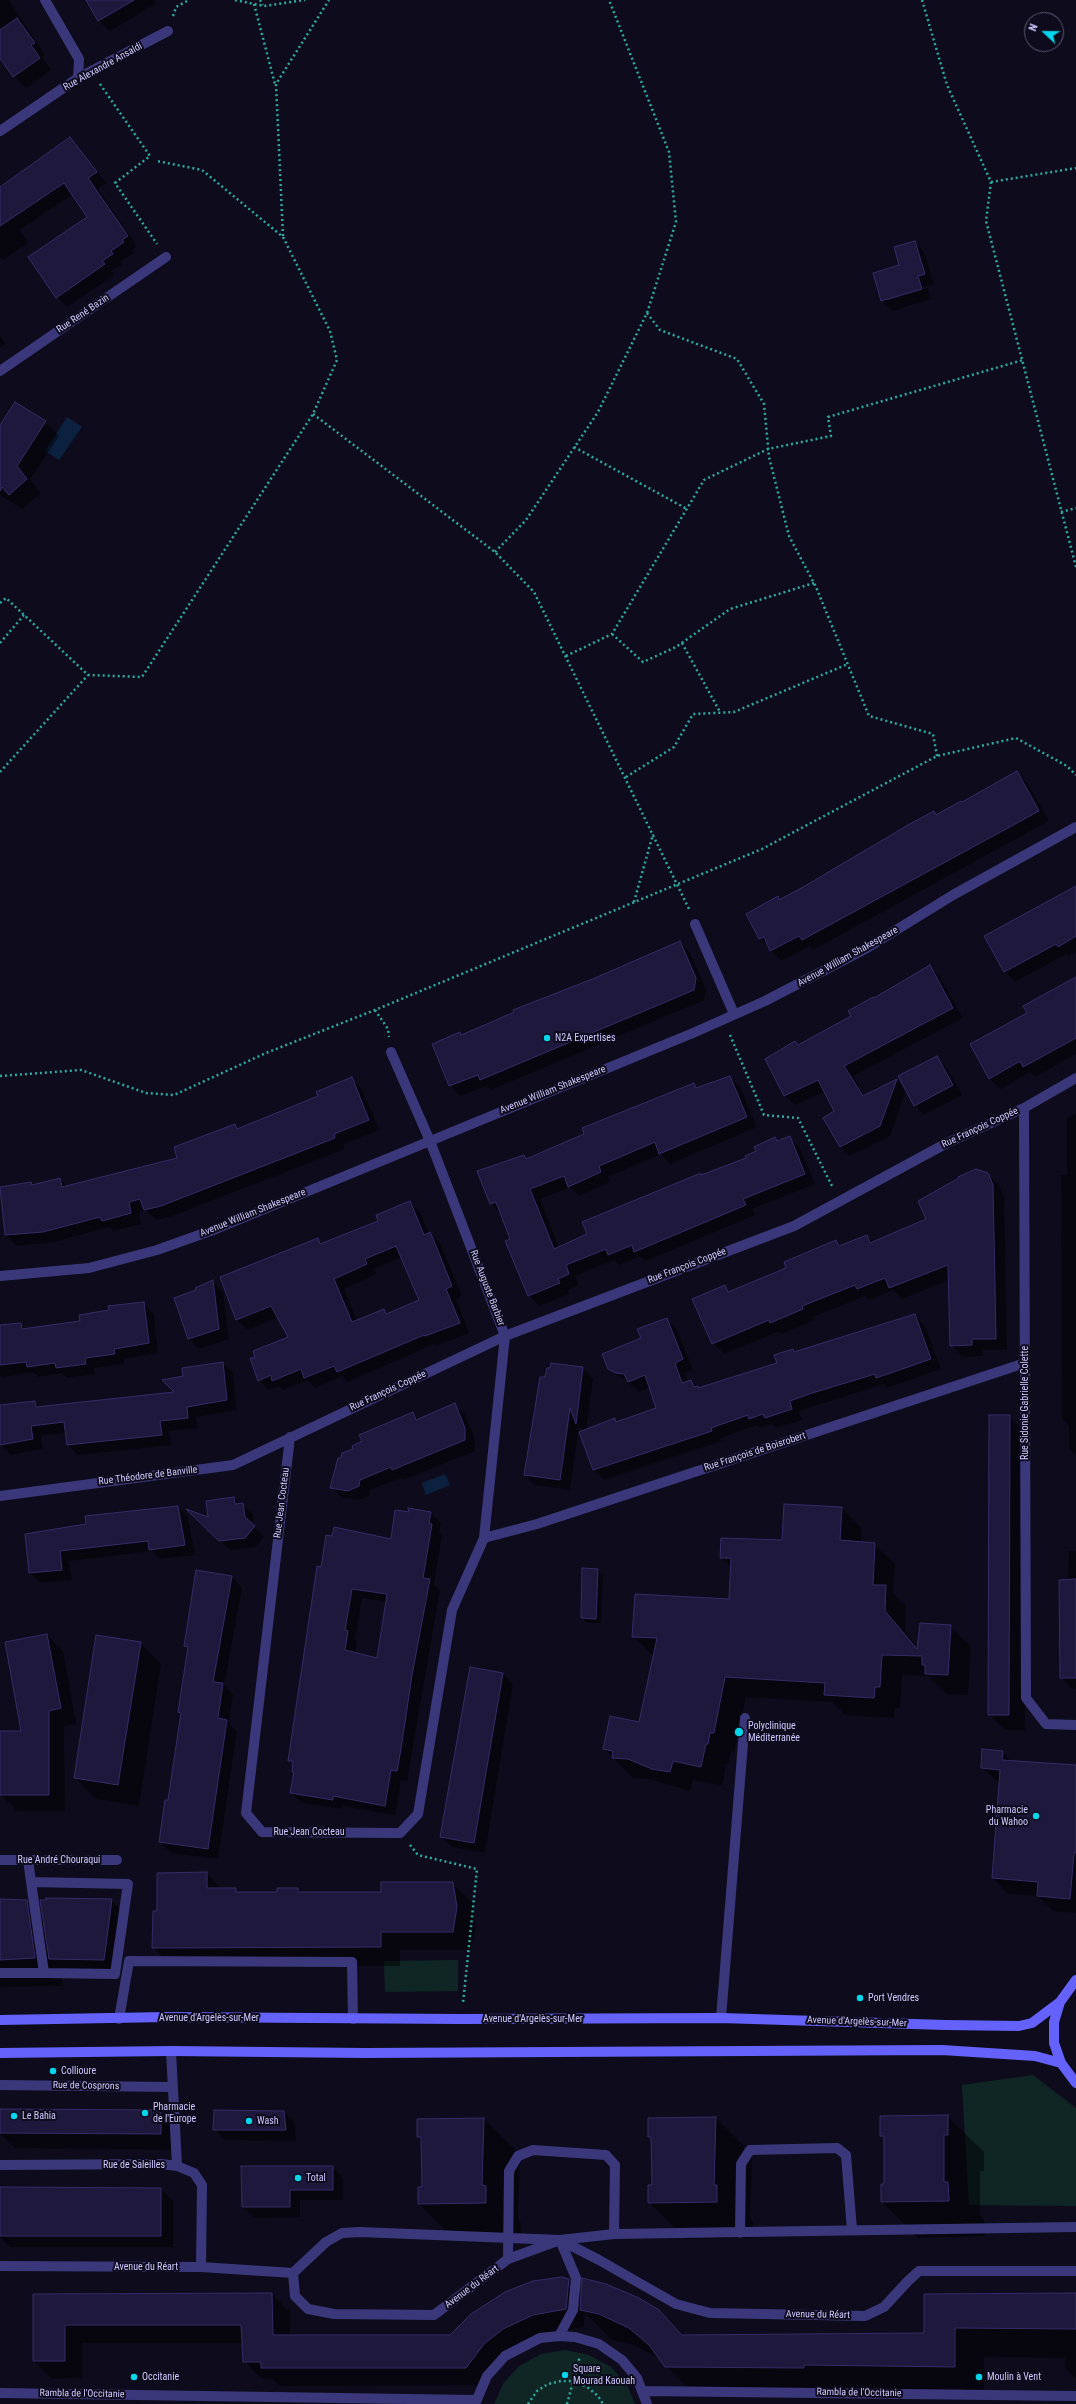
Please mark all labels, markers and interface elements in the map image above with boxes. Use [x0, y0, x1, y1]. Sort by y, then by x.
north arrow [1024, 12, 1064, 52]
text: N [1026, 22, 1041, 33]
street label: Rue Alexandre Ansaldi [61, 40, 145, 94]
street label: Rue René Bazin [54, 292, 112, 336]
street label: Avenue William Shakespeare [796, 924, 900, 990]
place label: N2A Expertises [555, 1032, 616, 1044]
marker: N2A Expertises [542, 1033, 552, 1043]
street label: Avenue William Shakespeare [498, 1063, 608, 1117]
street label: Rue François Coppée [940, 1105, 1020, 1151]
street label: Avenue William Shakespeare [198, 1186, 308, 1240]
street label: Rue François Coppée [646, 1246, 728, 1286]
street label: Rue Auguste Barbier [467, 1248, 507, 1328]
street label: Rue Sidonie Gabrielle Colette [1019, 1346, 1031, 1460]
street label: Rue François Coppée [348, 1368, 428, 1414]
street label: Rue François de Boisrobert [703, 1430, 807, 1474]
street label: Rue Théodore de Banville [98, 1464, 198, 1488]
street label: Rue Jean Cocteau [272, 1467, 292, 1539]
place label: Polyclinique Méditerranée [748, 1720, 800, 1744]
marker: Polyclinique Méditerranée [733, 1726, 745, 1738]
place label: Pharmacie du Wahoo [986, 1804, 1028, 1828]
marker: Pharmacie du Wahoo [1031, 1811, 1041, 1821]
street label: Rue Jean Cocteau [273, 1826, 345, 1838]
street label: Rue André Chouraqui [18, 1854, 100, 1866]
place label: Port Vendres [868, 1992, 919, 2004]
marker: Port Vendres [855, 1993, 865, 2003]
street label: Avenue d'Argelès-sur-Mer [159, 2012, 259, 2024]
street label: Avenue d'Argelès-sur-Mer [483, 2013, 583, 2025]
street label: Avenue d'Argelès-sur-Mer [807, 2014, 907, 2030]
place label: Collioure [61, 2065, 96, 2077]
marker: Collioure [48, 2066, 58, 2076]
street label: Rue de Cosprons [53, 2079, 119, 2093]
place label: Pharmacie de l'Europe [153, 2101, 196, 2124]
marker: Pharmacie de l'Europe [140, 2108, 150, 2118]
place label: Le Bahia [22, 2110, 56, 2122]
marker: Le Bahia [9, 2111, 19, 2121]
place label: Wash [257, 2115, 279, 2127]
marker: Wash [244, 2116, 254, 2126]
street label: Rue de Saleilles [103, 2159, 165, 2171]
place label: Total [306, 2172, 326, 2184]
marker: Total [293, 2173, 303, 2183]
street label: Avenue du Réart [114, 2261, 178, 2273]
street label: Avenue du Réart [443, 2263, 501, 2311]
street label: Avenue du Réart [786, 2308, 850, 2322]
place label: Square Mourad Kaouah [573, 2363, 635, 2386]
marker: Square Mourad Kaouah [560, 2370, 570, 2380]
place label: Occitanie [142, 2371, 179, 2383]
place label: Moulin à Vent [987, 2371, 1041, 2383]
marker: Occitanie [129, 2372, 139, 2382]
marker: Moulin à Vent [974, 2372, 984, 2382]
street label: Rambla de l'Occitanie [816, 2386, 902, 2400]
street label: Rambla de l'Occitanie [39, 2387, 125, 2401]

